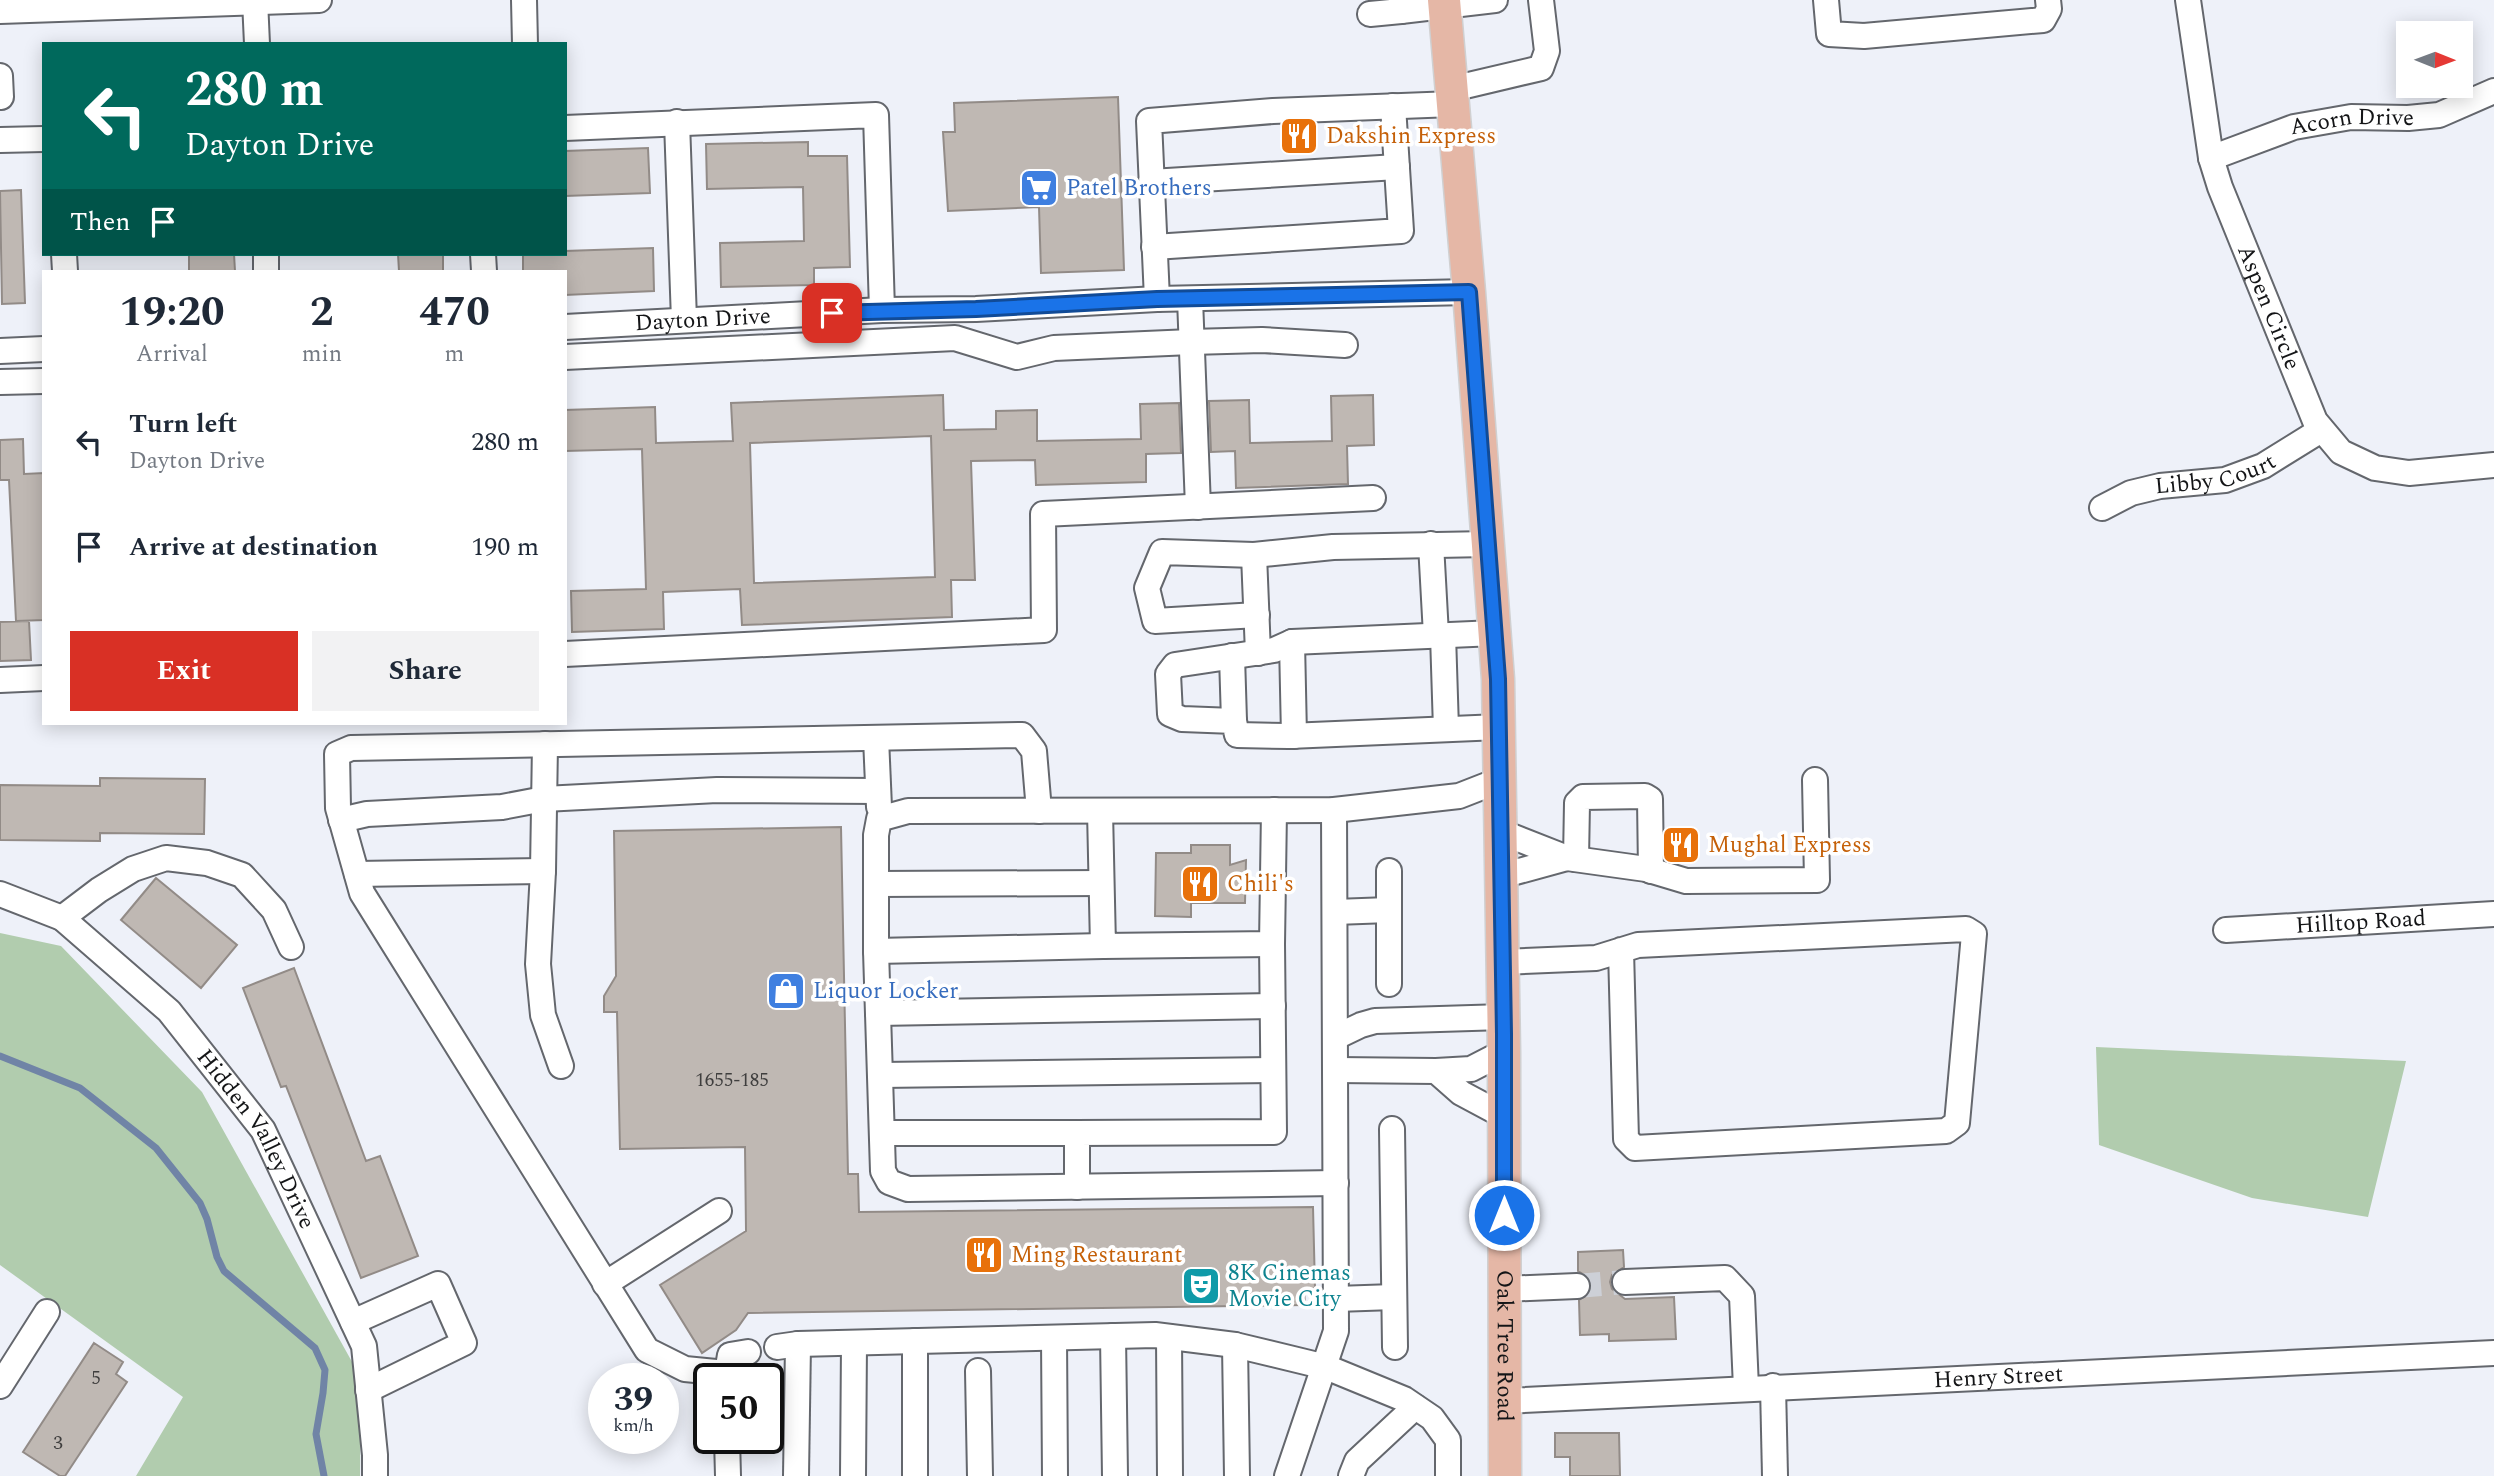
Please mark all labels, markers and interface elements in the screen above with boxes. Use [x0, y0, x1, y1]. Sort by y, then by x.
north arrow [2396, 21, 2473, 98]
map controls [2396, 21, 2473, 98]
text: 280 m [185, 53, 324, 128]
icon: left [70, 70, 161, 161]
street label: Acorn Drive [2287, 100, 2416, 145]
restaurant icon: Dakshin Express [1278, 115, 1320, 157]
place label: Dakshin Express [1326, 119, 1496, 154]
text: Dayton Drive [185, 121, 374, 170]
supermarket icon: Patel Brothers [1018, 167, 1060, 209]
place label: Patel Brothers [1066, 171, 1212, 206]
text: Then [70, 202, 130, 242]
icon: arrive [144, 203, 182, 241]
street label: Aspen Circle [2228, 240, 2310, 375]
text: 19:20 [119, 281, 225, 344]
text: 2 [310, 281, 334, 344]
text: 470 [419, 281, 490, 344]
pin [802, 283, 862, 343]
icon: arrive [813, 294, 851, 332]
street label: Dayton Drive [634, 298, 772, 341]
text: Arrival [136, 337, 208, 372]
text: min [302, 337, 342, 372]
text: m [445, 337, 464, 372]
text: Turn left [129, 404, 237, 444]
text: 280 m [471, 422, 539, 462]
icon: left [70, 423, 108, 461]
text: Dayton Drive [129, 444, 265, 479]
street label: Libby Court [2153, 445, 2283, 504]
text: Arrive at destination [129, 527, 378, 567]
text: 190 m [471, 527, 539, 567]
icon: arrive [70, 528, 108, 566]
button: Exit [70, 631, 298, 711]
button: Share [312, 631, 539, 711]
restaurant icon: Mughal Express [1660, 824, 1702, 866]
place label: Mughal Express [1708, 828, 1872, 863]
restaurant icon: Chili's [1179, 863, 1221, 905]
place label: Chili's [1227, 867, 1294, 902]
street label: Hilltop Road [2295, 901, 2427, 943]
shop icon: Liquor Locker [765, 970, 807, 1012]
place label: Liquor Locker [813, 974, 959, 1009]
street label: Hidden Valley Drive [188, 1041, 324, 1235]
house number: 1655-185 [695, 1066, 769, 1095]
position arrow [1467, 1178, 1541, 1252]
restaurant icon: Ming Restaurant [963, 1234, 1005, 1276]
place label: Ming Restaurant [1011, 1238, 1182, 1273]
place label: 8K Cinemas Movie City [1228, 1256, 1351, 1317]
theatre icon: 8K Cinemas Movie City [1180, 1265, 1222, 1307]
street label: Oak Tree Road [1487, 1270, 1522, 1422]
street label: Henry Street [1933, 1356, 2064, 1398]
speed limit sign: 50 [693, 1363, 784, 1454]
house number: 5 [91, 1364, 101, 1393]
text: 39 [614, 1373, 653, 1426]
text: km/h [613, 1412, 654, 1439]
house number: 3 [53, 1429, 63, 1458]

